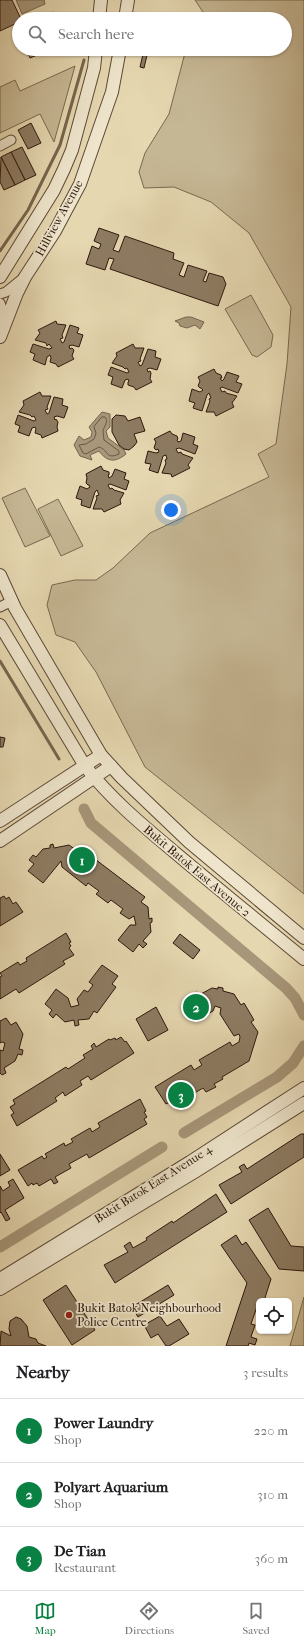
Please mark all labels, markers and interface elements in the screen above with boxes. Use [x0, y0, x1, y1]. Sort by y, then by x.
search box [12, 12, 292, 56]
icon: search [26, 23, 48, 45]
text: Search here [58, 25, 134, 43]
street label: Hillview Avenue [32, 177, 86, 259]
your location [161, 500, 181, 520]
street label: Bukit Batok East Avenue 2 [141, 822, 253, 920]
pin: 1 [69, 845, 95, 875]
pin: 2 [183, 992, 209, 1022]
pin: 3 [168, 1080, 194, 1110]
street label: Bukit Batok East Avenue 4 [92, 1142, 215, 1226]
map controls [256, 1298, 292, 1334]
button: locate [256, 1298, 292, 1334]
place label: Bukit Batok Neighbourhood Police Centre [77, 1301, 222, 1329]
marker: Bukit Batok Neighbourhood Police Centre [64, 1310, 74, 1320]
text: Nearby [16, 1362, 70, 1382]
text: 3 results [243, 1365, 288, 1380]
text: Power Laundry [54, 1414, 154, 1432]
text: 1 [27, 1423, 31, 1438]
text: 220 m [254, 1423, 288, 1438]
text: Shop [54, 1432, 82, 1447]
text: Polyart Aquarium [54, 1478, 168, 1496]
text: 2 [26, 1487, 32, 1502]
text: 310 m [257, 1487, 288, 1502]
text: Shop [54, 1496, 82, 1511]
text: De Tian [54, 1542, 106, 1560]
text: 3 [26, 1551, 32, 1566]
text: 360 m [255, 1551, 288, 1566]
text: Restaurant [54, 1560, 116, 1575]
tab: Map [34, 1600, 56, 1637]
tab: Directions [125, 1600, 174, 1637]
tab: Saved [242, 1600, 270, 1637]

